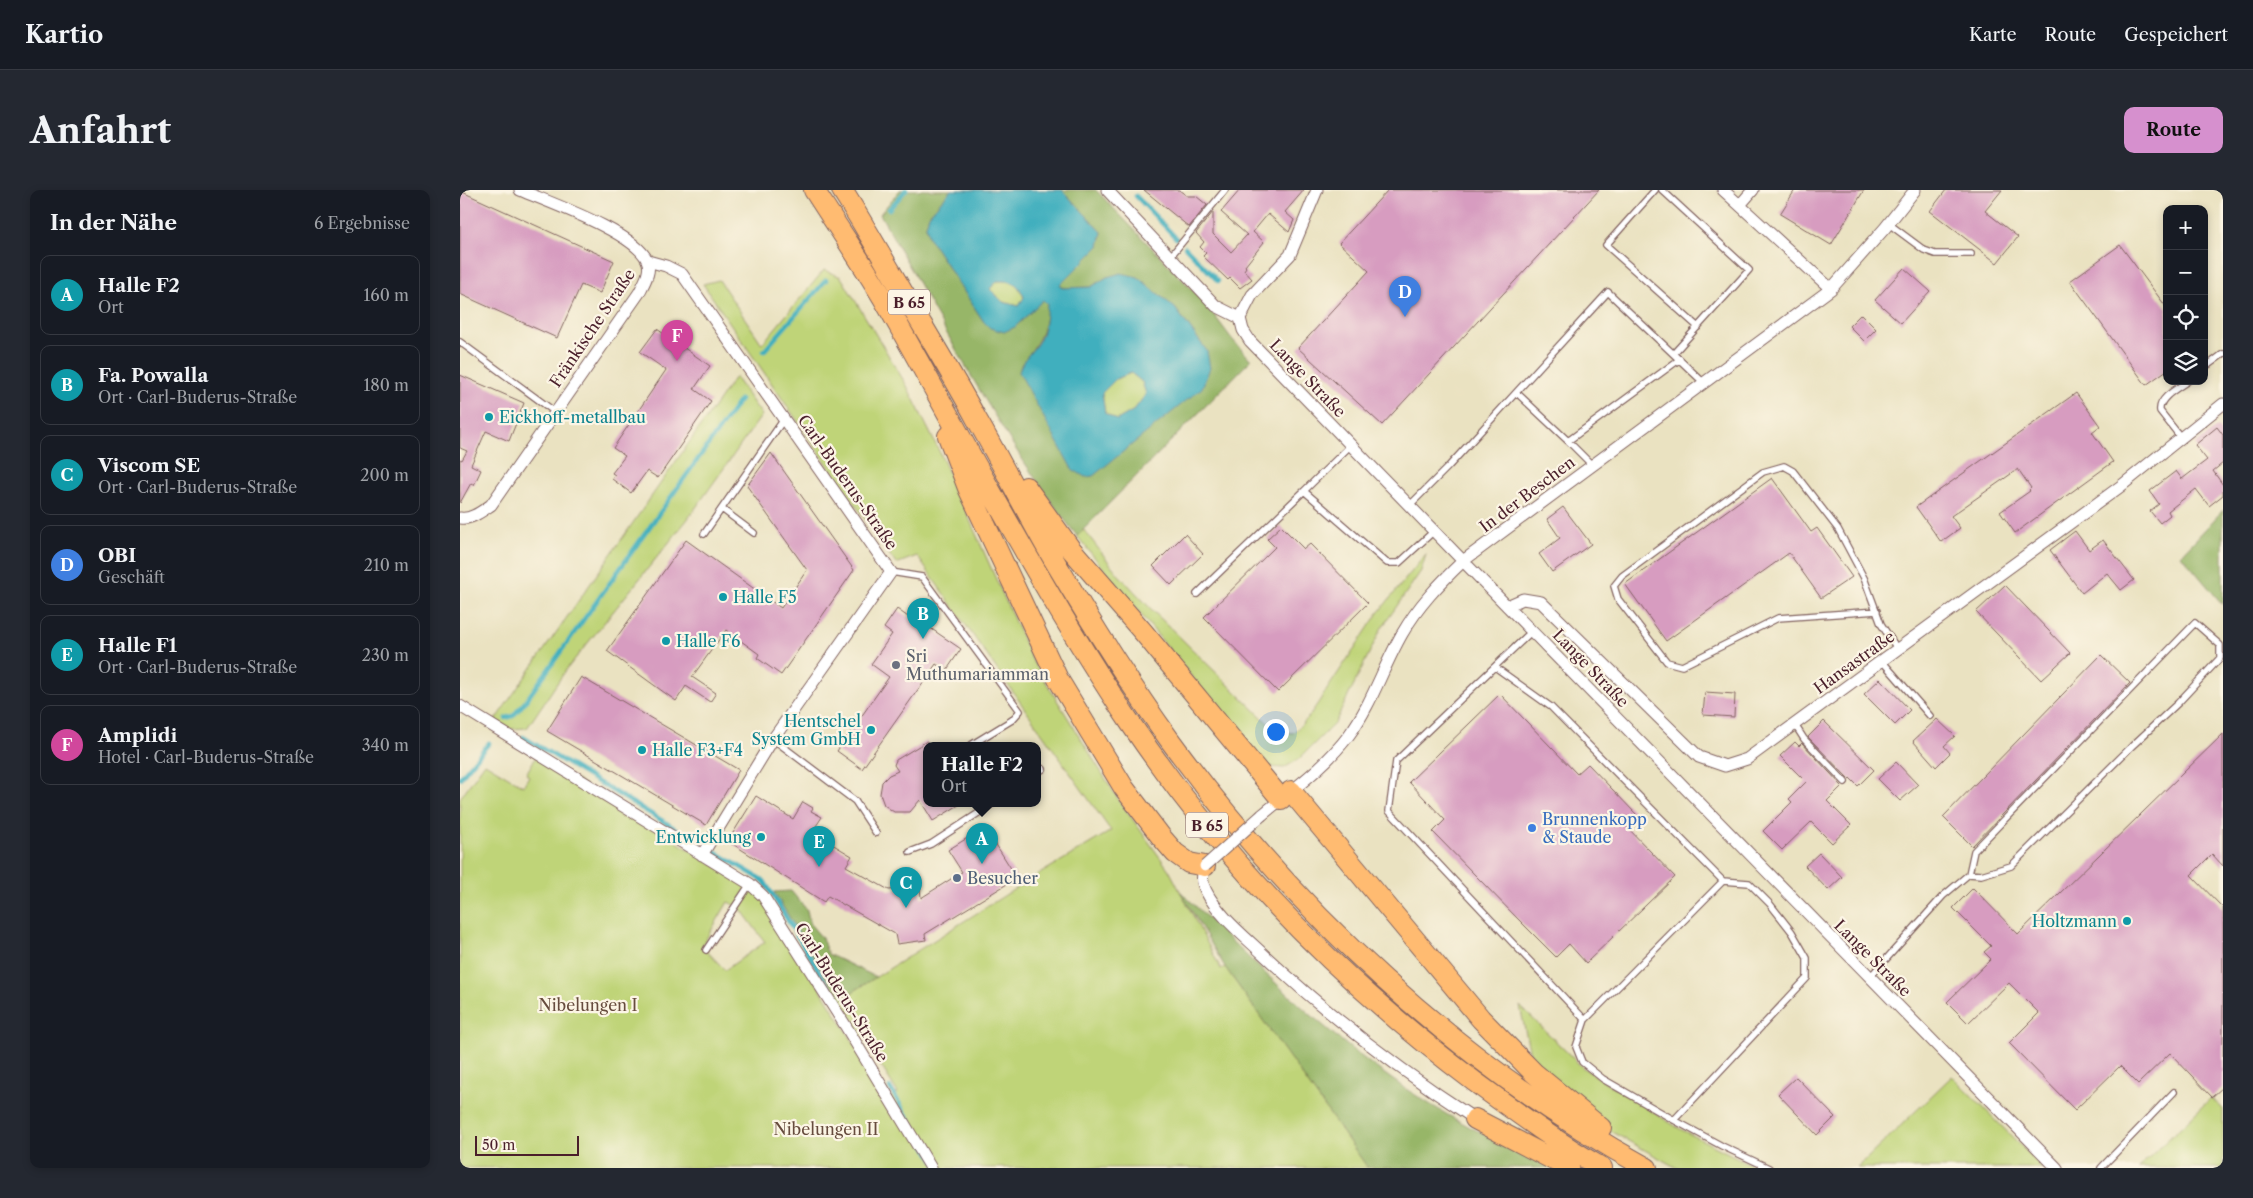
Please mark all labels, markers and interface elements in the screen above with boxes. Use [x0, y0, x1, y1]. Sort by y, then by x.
text: Kartio [25, 20, 103, 49]
text: Karte [1969, 24, 2017, 46]
text: Route [2045, 24, 2096, 46]
text: Gespeichert [2124, 24, 2228, 46]
button: Route [2124, 107, 2223, 153]
text: Anfahrt [30, 109, 171, 152]
map controls [2163, 205, 2208, 385]
button: + [2163, 205, 2208, 250]
text: In der Nähe [50, 210, 177, 235]
text: 6 Ergebnisse [314, 213, 410, 233]
button: − [2163, 250, 2208, 295]
street label: Fränkische Straße [545, 265, 639, 391]
text: Halle F2 [98, 274, 180, 297]
pin: D [1389, 276, 1421, 317]
text: A [61, 285, 73, 305]
text: 160 m [364, 285, 409, 305]
road number: B 65 [888, 290, 930, 314]
button: locate [2163, 295, 2208, 340]
text: Ort [98, 297, 124, 317]
pin: F [661, 320, 693, 361]
street label: Lange Straße [1266, 335, 1350, 421]
button: layers [2163, 340, 2208, 385]
text: Fa. Powalla [98, 364, 208, 387]
text: B [61, 375, 73, 395]
text: 180 m [363, 375, 409, 395]
text: Ort · Carl-Buderus-Straße [98, 387, 297, 407]
place label: Eickhoff-metallbau [499, 407, 646, 427]
marker: Eickhoff-metallbau [483, 411, 495, 423]
street label: Carl-Buderus-Straße [794, 411, 902, 553]
street label: In der Beschen [1475, 452, 1579, 536]
text: Viscom SE [98, 454, 200, 477]
text: C [61, 465, 73, 485]
text: 200 m [360, 465, 409, 485]
text: Ort · Carl-Buderus-Straße [98, 477, 297, 497]
text: OBI [98, 544, 136, 567]
text: D [60, 555, 74, 575]
text: 210 m [364, 555, 409, 575]
text: Geschäft [98, 567, 165, 587]
place label: Halle F5 [733, 587, 797, 607]
marker: Halle F5 [717, 591, 729, 603]
pin: B [907, 598, 939, 639]
street label: Lange Straße [1549, 625, 1633, 711]
street label: Hansastraße [1810, 626, 1898, 698]
place label: Halle F6 [676, 631, 740, 651]
text: Halle F1 [98, 634, 177, 657]
marker: Halle F6 [660, 635, 672, 647]
text: E [61, 645, 73, 665]
text: 230 m [362, 645, 409, 665]
place label: Sri Muthumariamman [906, 646, 1049, 684]
text: Ort · Carl-Buderus-Straße [98, 657, 297, 677]
marker: Sri Muthumariamman [890, 659, 902, 671]
place label: Hentschel System GmbH [752, 711, 861, 749]
your location [1263, 719, 1289, 745]
text: Amplidi [98, 724, 177, 747]
marker: Hentschel System GmbH [865, 724, 877, 736]
text: F [62, 735, 72, 755]
text: 340 m [362, 735, 409, 755]
place label: Halle F3+F4 [652, 740, 743, 760]
popup [923, 742, 1041, 807]
marker: Halle F3+F4 [636, 744, 648, 756]
text: Hotel · Carl-Buderus-Straße [98, 747, 314, 767]
text: Halle F2 [941, 753, 1023, 776]
text: Ort [941, 776, 967, 796]
place label: Brunnenkopp & Staude [1542, 809, 1647, 847]
road number: B 65 [1186, 812, 1228, 838]
marker: Brunnenkopp & Staude [1526, 822, 1538, 834]
pin: A [966, 823, 998, 864]
pin: E [803, 826, 835, 867]
place label: Entwicklung [655, 827, 752, 847]
marker: Entwicklung [755, 831, 767, 843]
pin: C [890, 867, 922, 908]
place label: Besucher [967, 868, 1038, 888]
marker: Besucher [951, 872, 963, 884]
place label: Holtzmann [2032, 911, 2117, 931]
street label: Lange Straße [1830, 915, 1916, 1001]
marker: Holtzmann [2121, 915, 2133, 927]
street label: Carl-Buderus-Straße [791, 919, 893, 1065]
park label: Nibelungen I [539, 995, 637, 1015]
park label: Nibelungen II [774, 1119, 878, 1139]
scale bar [475, 1133, 579, 1156]
text: 50 m [482, 1136, 515, 1154]

